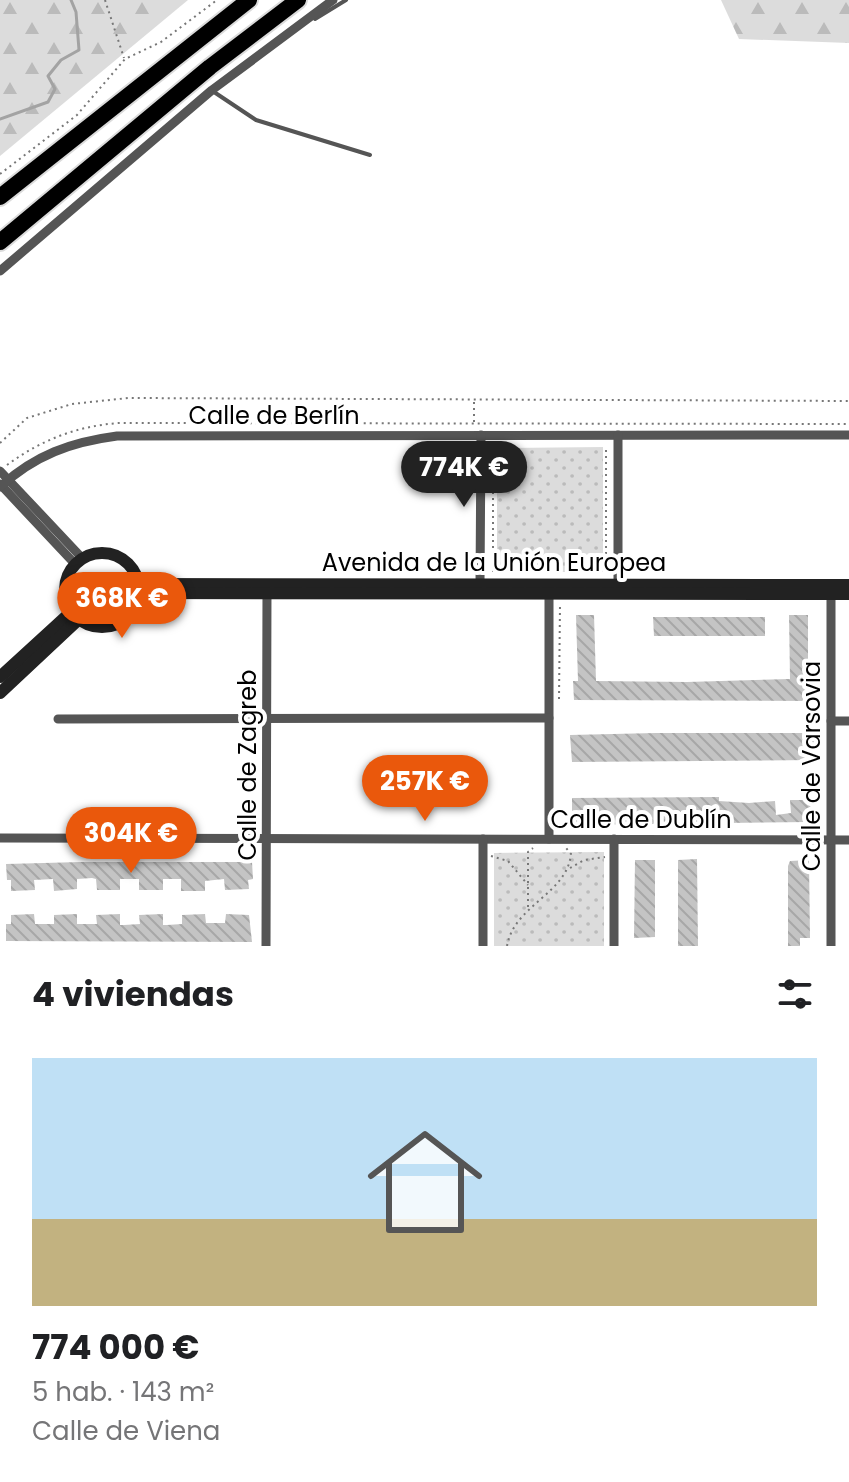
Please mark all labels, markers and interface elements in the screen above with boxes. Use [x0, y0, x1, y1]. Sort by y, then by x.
street label: Calle de Berlín [188, 399, 360, 432]
pin: 774K € [399, 441, 529, 509]
text: 774K € [419, 449, 509, 485]
street label: Avenida de la Unión Europea [322, 546, 666, 579]
pin: 368K € [57, 572, 187, 640]
text: 368K € [75, 580, 169, 616]
street label: Calle de Varsovia [795, 661, 828, 871]
street label: Calle de Zagreb [231, 670, 264, 860]
pin: 257K € [360, 755, 490, 823]
text: 257K € [380, 763, 470, 799]
street label: Calle de Dublín [550, 803, 732, 836]
pin: 304K € [66, 807, 196, 875]
text: 304K € [84, 815, 178, 851]
text: 4 viviendas [32, 970, 234, 1018]
icon: filters [773, 972, 817, 1016]
icon: home [353, 1110, 497, 1254]
text: 774 000 € [32, 1323, 199, 1371]
text: 5 hab. · 143 m² [32, 1374, 214, 1410]
text: Calle de Viena [32, 1413, 220, 1449]

